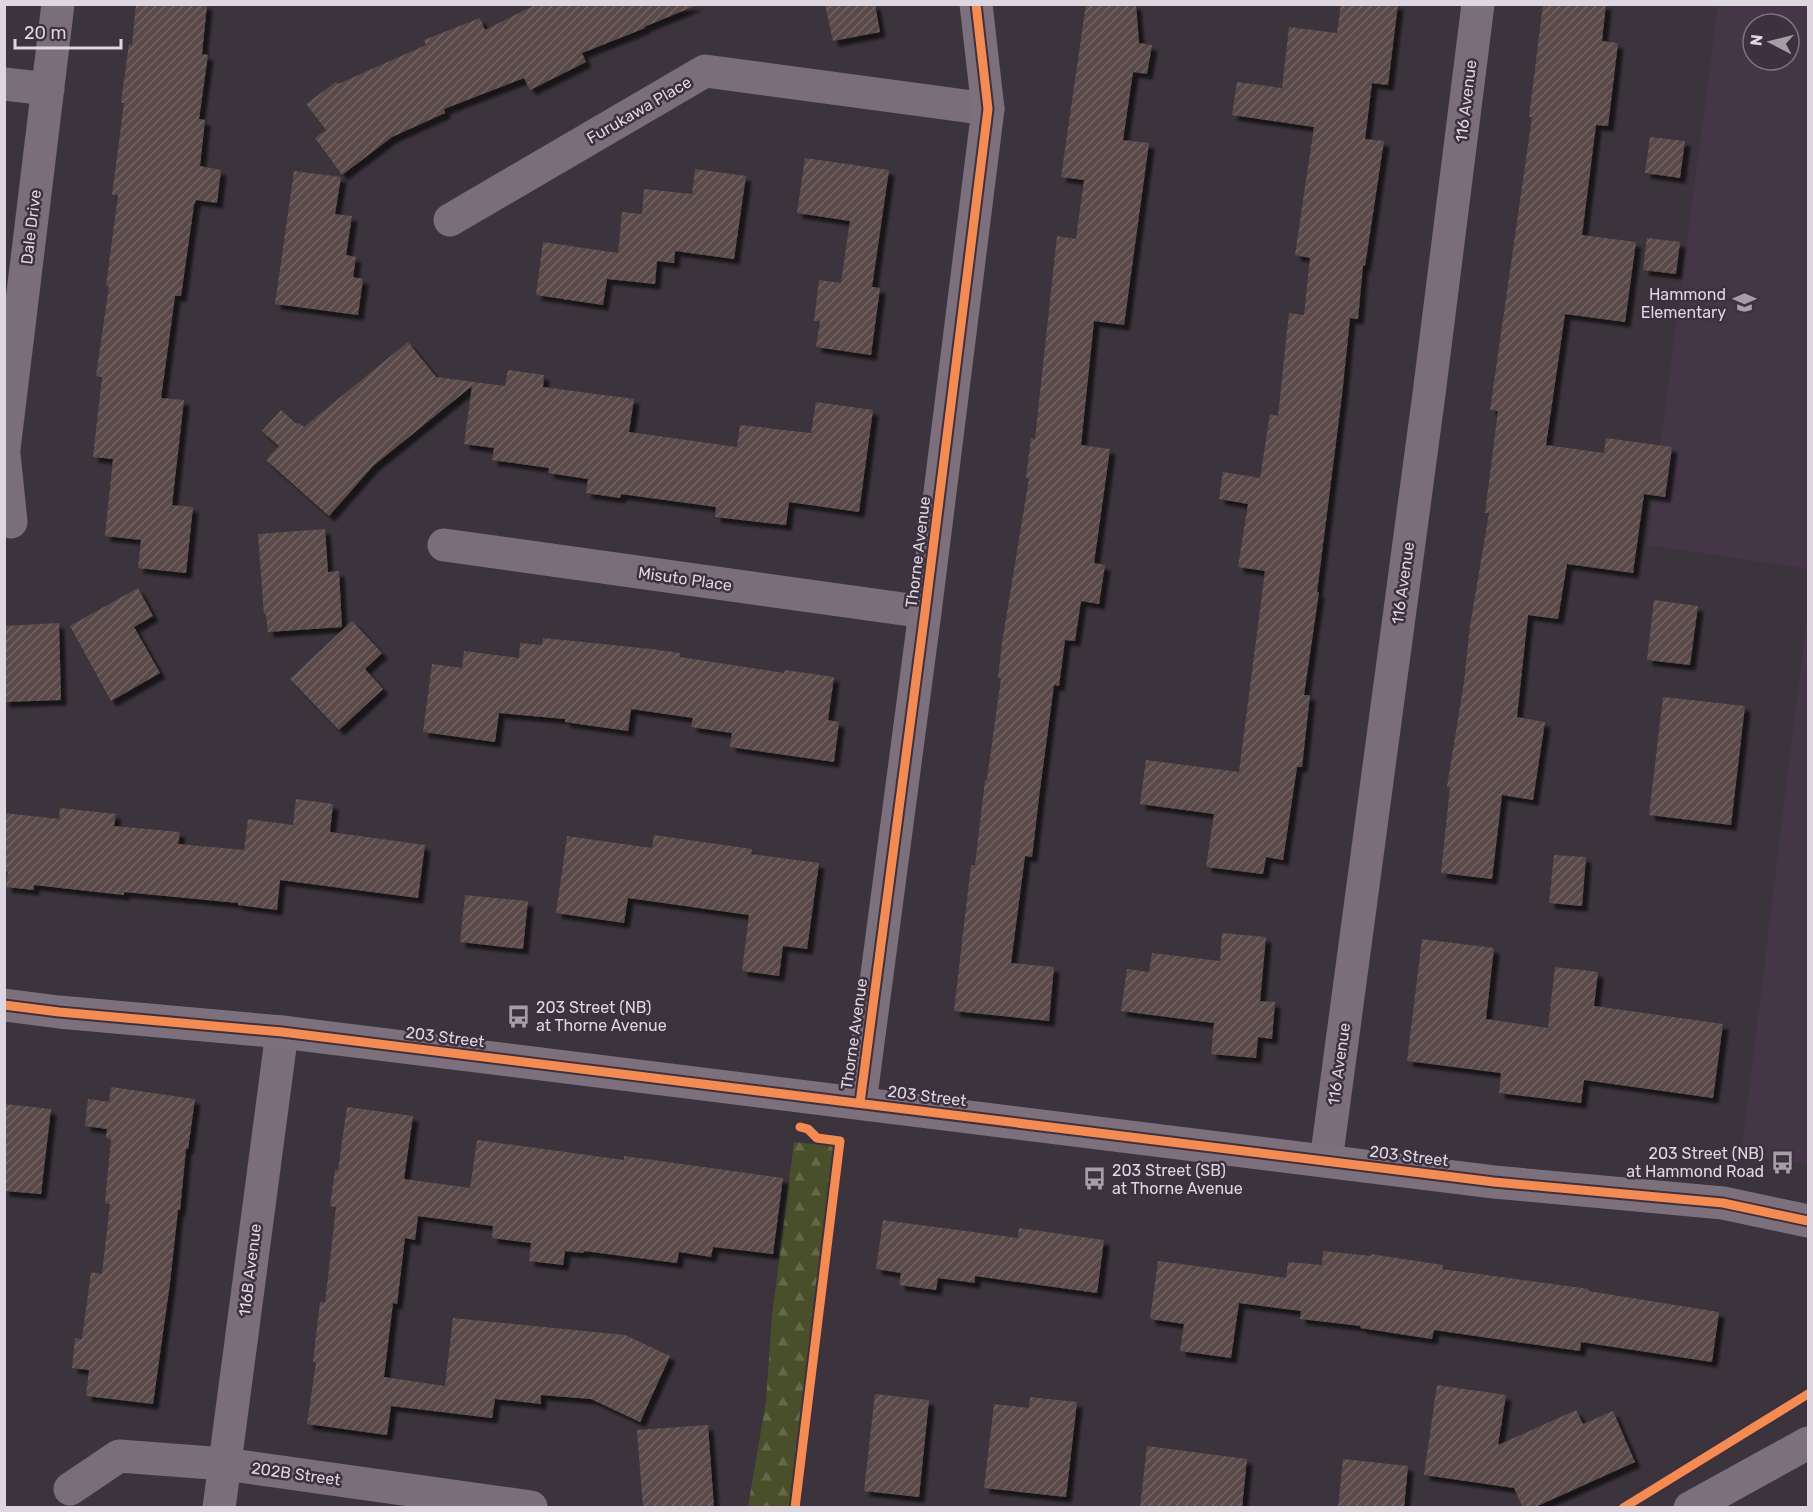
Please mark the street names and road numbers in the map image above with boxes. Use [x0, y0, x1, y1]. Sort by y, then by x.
street label: 116 Avenue [1452, 59, 1480, 143]
street label: Furukawa Place [583, 72, 695, 148]
street label: Dale Drive [17, 189, 45, 265]
street label: Thorne Avenue [902, 495, 934, 609]
street label: 116 Avenue [1388, 541, 1418, 625]
street label: Misuto Place [637, 563, 733, 595]
street label: Thorne Avenue [837, 977, 871, 1091]
street label: 116 Avenue [1324, 1022, 1354, 1106]
street label: 203 Street [404, 1023, 486, 1051]
street label: 203 Street [886, 1082, 968, 1110]
street label: 203 Street [1368, 1142, 1450, 1170]
street label: 116B Avenue [235, 1222, 265, 1318]
street label: 202B Street [250, 1458, 342, 1490]

